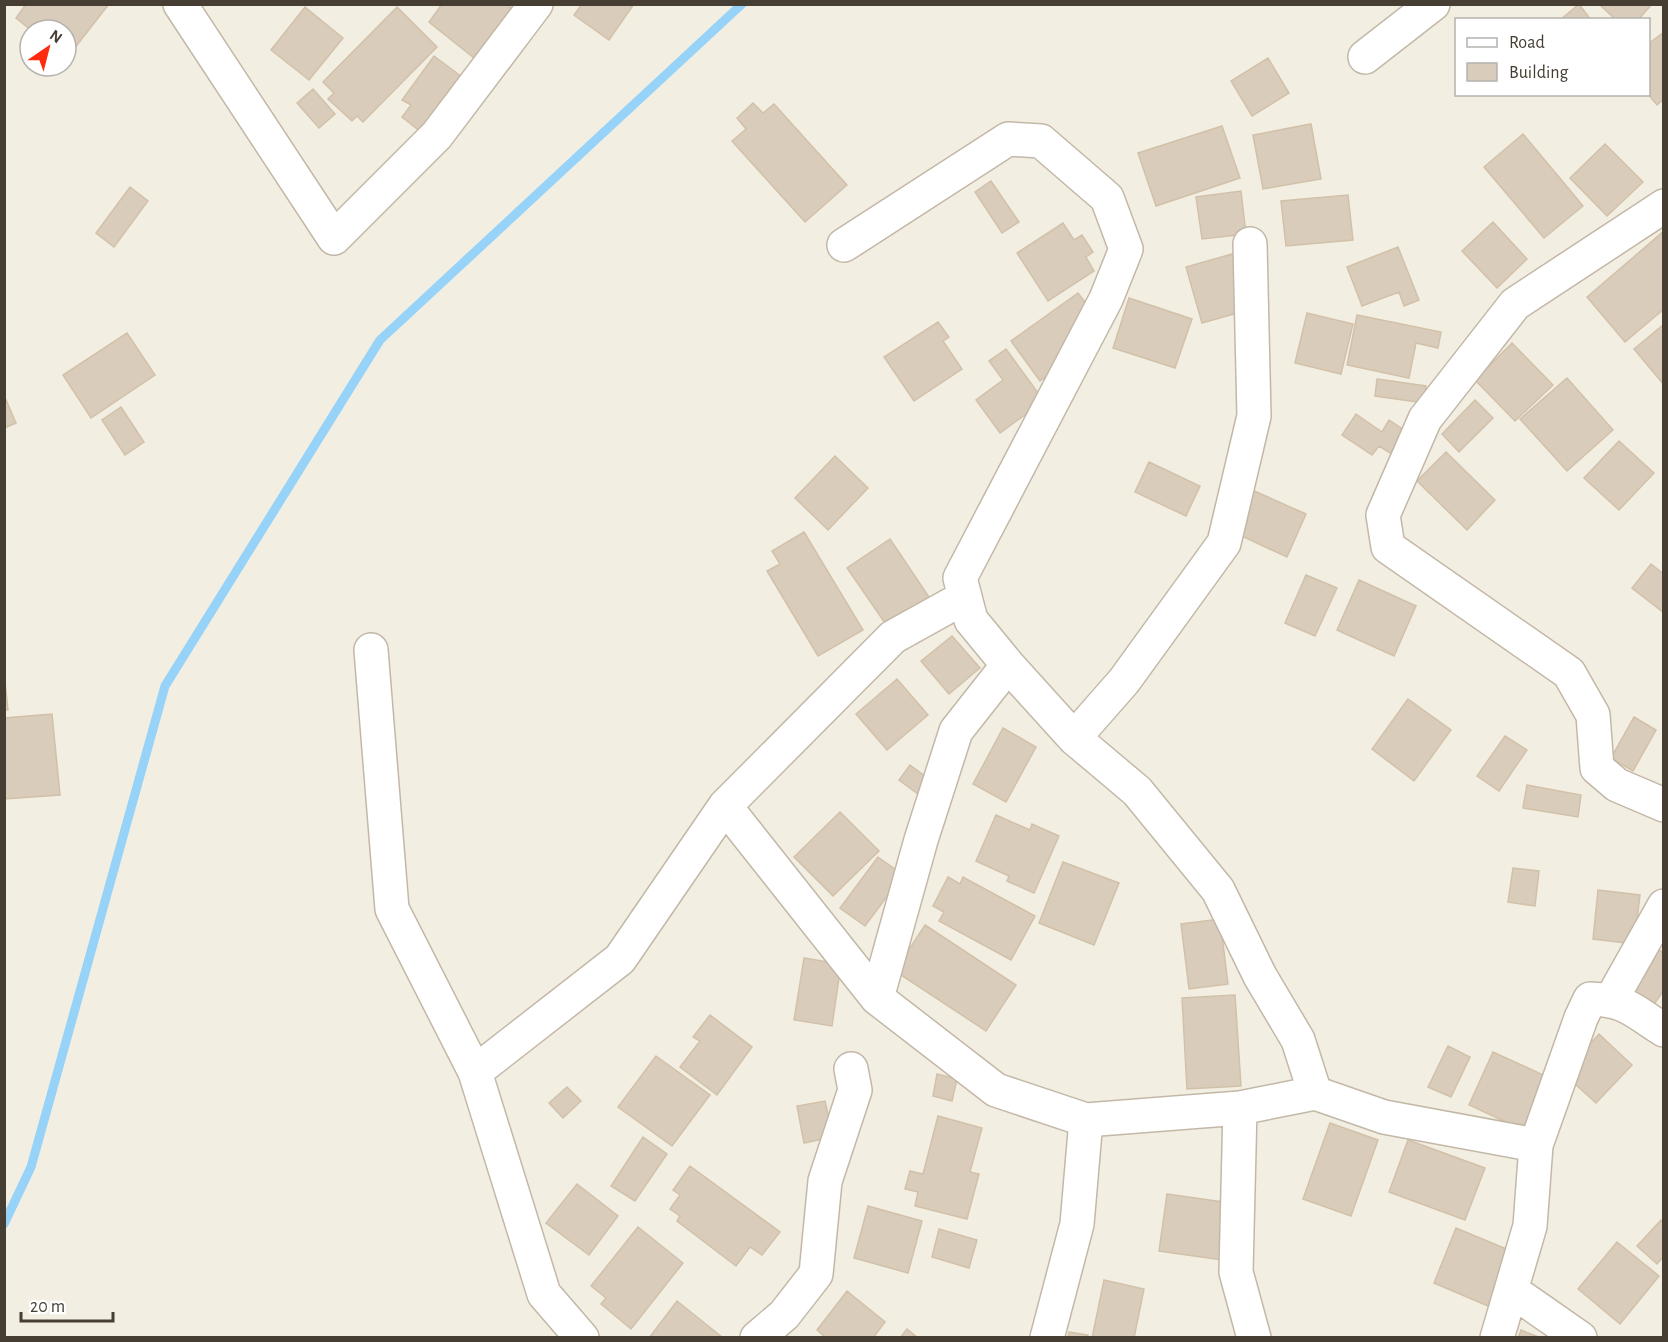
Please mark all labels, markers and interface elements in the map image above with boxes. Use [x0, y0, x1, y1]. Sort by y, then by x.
north arrow [18, 18, 78, 78]
legend [1455, 18, 1650, 96]
text: N [47, 27, 65, 46]
text: Road [1509, 34, 1545, 52]
text: Building [1509, 64, 1569, 82]
scale bar [21, 1285, 112, 1323]
text: 20 m [30, 1298, 65, 1316]

